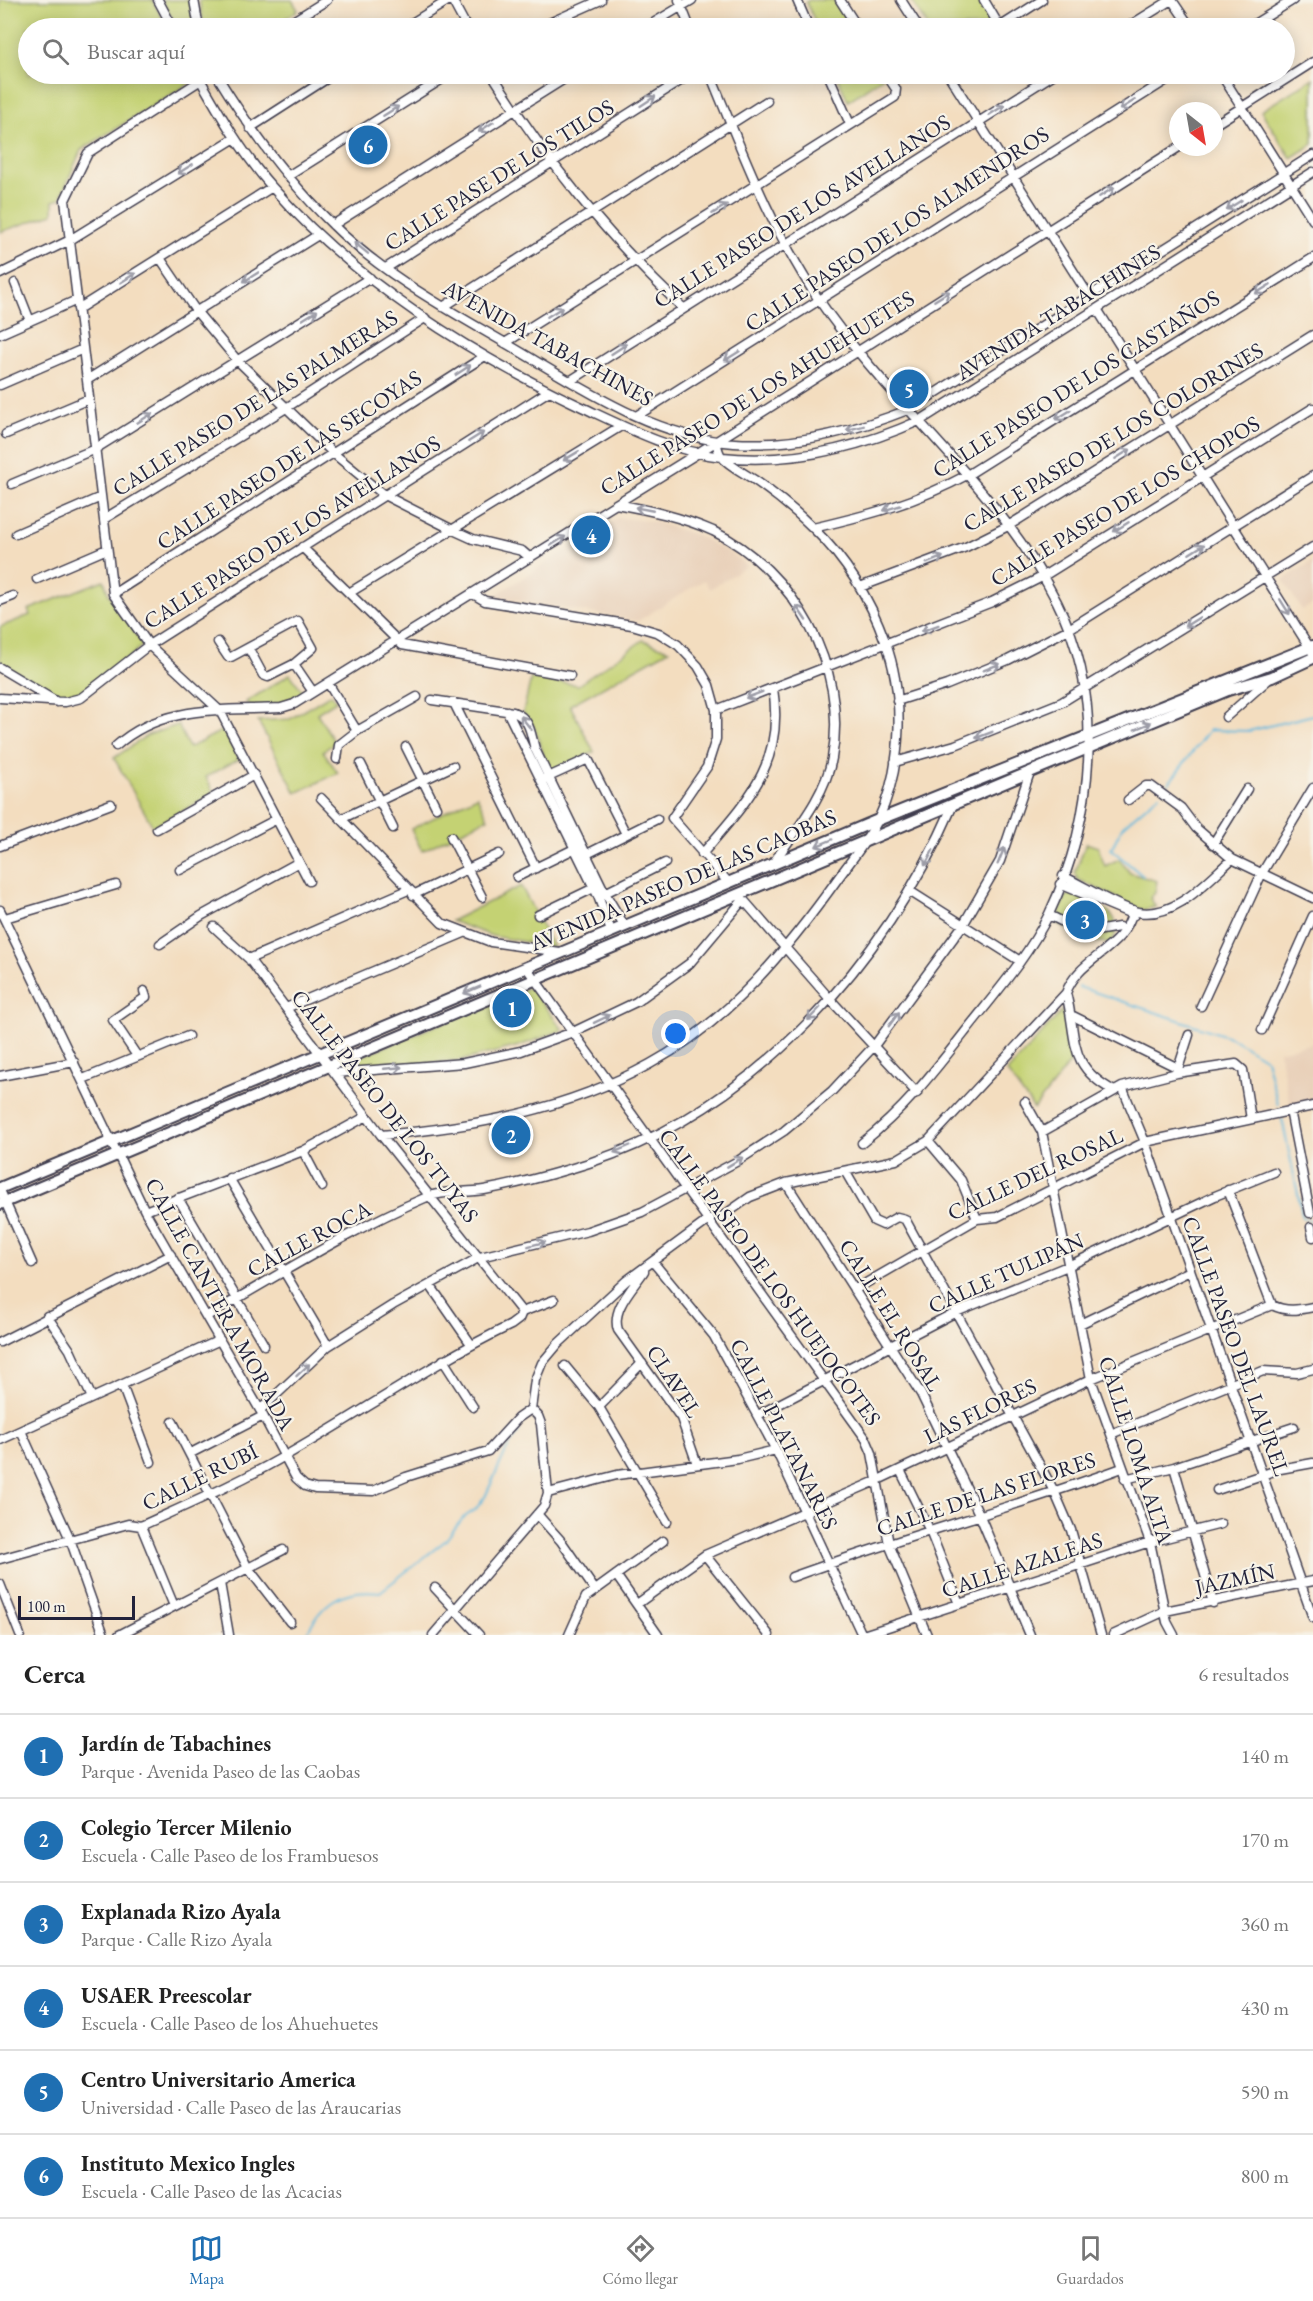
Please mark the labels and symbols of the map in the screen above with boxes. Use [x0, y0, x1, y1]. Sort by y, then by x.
street label: CALLE PASE DE LOS TILOS [379, 92, 619, 258]
one-way arrow [639, 95, 656, 107]
one-way arrow [1119, 99, 1136, 111]
north arrow [1169, 102, 1223, 156]
one-way arrow [988, 103, 1005, 116]
one-way arrow [382, 105, 398, 117]
street label: CALLE PASEO DE LOS AVELLANOS [648, 107, 956, 315]
street label: CALLE PASEO DE LOS ALMENDROS [739, 120, 1055, 338]
one-way arrow [478, 121, 495, 133]
pin: 6 [348, 122, 388, 168]
one-way arrow [177, 163, 194, 175]
one-way arrow [1098, 186, 1115, 198]
one-way arrow [1226, 200, 1243, 212]
one-way arrow [712, 202, 729, 215]
street label: AVENIDA TABACHINES [949, 237, 1166, 387]
one-way arrow [354, 242, 370, 255]
one-way arrow [119, 271, 136, 283]
one-way arrow [243, 271, 260, 283]
street label: AVENIDA TABACHINES [437, 273, 658, 413]
street label: CALLE PASEO DE LOS CASTAÑOS [927, 283, 1225, 485]
one-way arrow [1256, 283, 1272, 295]
street label: CALLE PASEO DE LOS AHUEHUETES [594, 284, 920, 502]
one-way arrow [933, 290, 950, 302]
street label: CALLE PASEO DE LAS PALMERAS [107, 303, 403, 503]
one-way arrow [546, 306, 563, 318]
one-way arrow [301, 309, 318, 321]
street label: CALLE PASEO DE LOS COLORINES [957, 336, 1269, 538]
one-way arrow [610, 343, 627, 355]
one-way arrow [724, 350, 741, 362]
street label: CALLE PASEO DE LAS SECOYAS [151, 363, 427, 557]
one-way arrow [454, 364, 471, 376]
pin: 5 [890, 366, 928, 412]
street label: CALLE PASEO DE LOS CHOPOS [985, 409, 1265, 593]
one-way arrow [1055, 410, 1072, 422]
one-way arrow [136, 412, 153, 424]
one-way arrow [846, 423, 865, 434]
street label: CALLE PASEO DE LOS AVELLANOS [138, 428, 446, 636]
one-way arrow [467, 431, 484, 443]
one-way arrow [1114, 448, 1131, 460]
one-way arrow [563, 451, 580, 463]
one-way arrow [634, 503, 654, 514]
one-way arrow [883, 503, 902, 514]
pin: 4 [572, 512, 610, 558]
one-way arrow [1113, 522, 1130, 534]
one-way arrow [549, 534, 566, 546]
one-way arrow [1188, 542, 1205, 554]
one-way arrow [925, 554, 944, 565]
one-way arrow [1280, 598, 1292, 615]
one-way arrow [795, 606, 807, 622]
one-way arrow [1184, 616, 1201, 628]
one-way arrow [921, 623, 940, 634]
one-way arrow [982, 661, 1001, 672]
one-way arrow [745, 691, 764, 702]
one-way arrow [519, 715, 532, 731]
one-way arrow [1134, 720, 1152, 731]
one-way arrow [975, 730, 994, 741]
street label: AVENIDA PASEO DE LAS CAOBAS [524, 802, 841, 958]
one-way arrow [816, 838, 834, 849]
one-way arrow [996, 847, 1007, 866]
one-way arrow [923, 849, 935, 866]
pin: 3 [1066, 898, 1104, 942]
street label: CALLE PASEO DE LOS TUYAS [285, 983, 485, 1229]
one-way arrow [463, 985, 482, 996]
pin: 1 [492, 986, 532, 1030]
one-way arrow [807, 1007, 821, 1022]
one-way arrow [888, 1011, 901, 1027]
one-way arrow [592, 1012, 610, 1024]
your location [661, 1019, 690, 1048]
one-way arrow [383, 1063, 403, 1074]
pin: 2 [492, 1112, 530, 1158]
street label: CALLE DEL ROSAL [943, 1121, 1128, 1227]
street label: CALLE PASEO DE LOS HUEJOCOTES [652, 1123, 888, 1431]
one-way arrow [613, 1144, 631, 1155]
one-way arrow [726, 1156, 743, 1168]
street label: CALLE CANTERA MORADA [138, 1173, 302, 1436]
street label: CALLE ROCA [242, 1194, 377, 1284]
street label: CALLE PASEO DEL LAUREL [1176, 1212, 1297, 1480]
street label: CALLE TULIPÁN [924, 1225, 1089, 1320]
street label: CALLE EL ROSAL [833, 1234, 949, 1396]
one-way arrow [527, 1238, 546, 1250]
street label: CALLE PLATANARES [723, 1334, 845, 1534]
street label: CLAVEL [640, 1339, 708, 1423]
street label: CALLE LOMA ALTA [1092, 1352, 1180, 1548]
one-way arrow [295, 1363, 310, 1377]
street label: LAS FLORES [919, 1371, 1041, 1451]
street label: CALLE RUBÍ [137, 1436, 263, 1518]
street label: CALLE DE LAS FLORES [873, 1445, 1099, 1543]
street label: CALLE AZALEAS [938, 1525, 1106, 1605]
street label: JAZMÍN [1191, 1556, 1278, 1602]
scale bar [18, 1593, 135, 1620]

